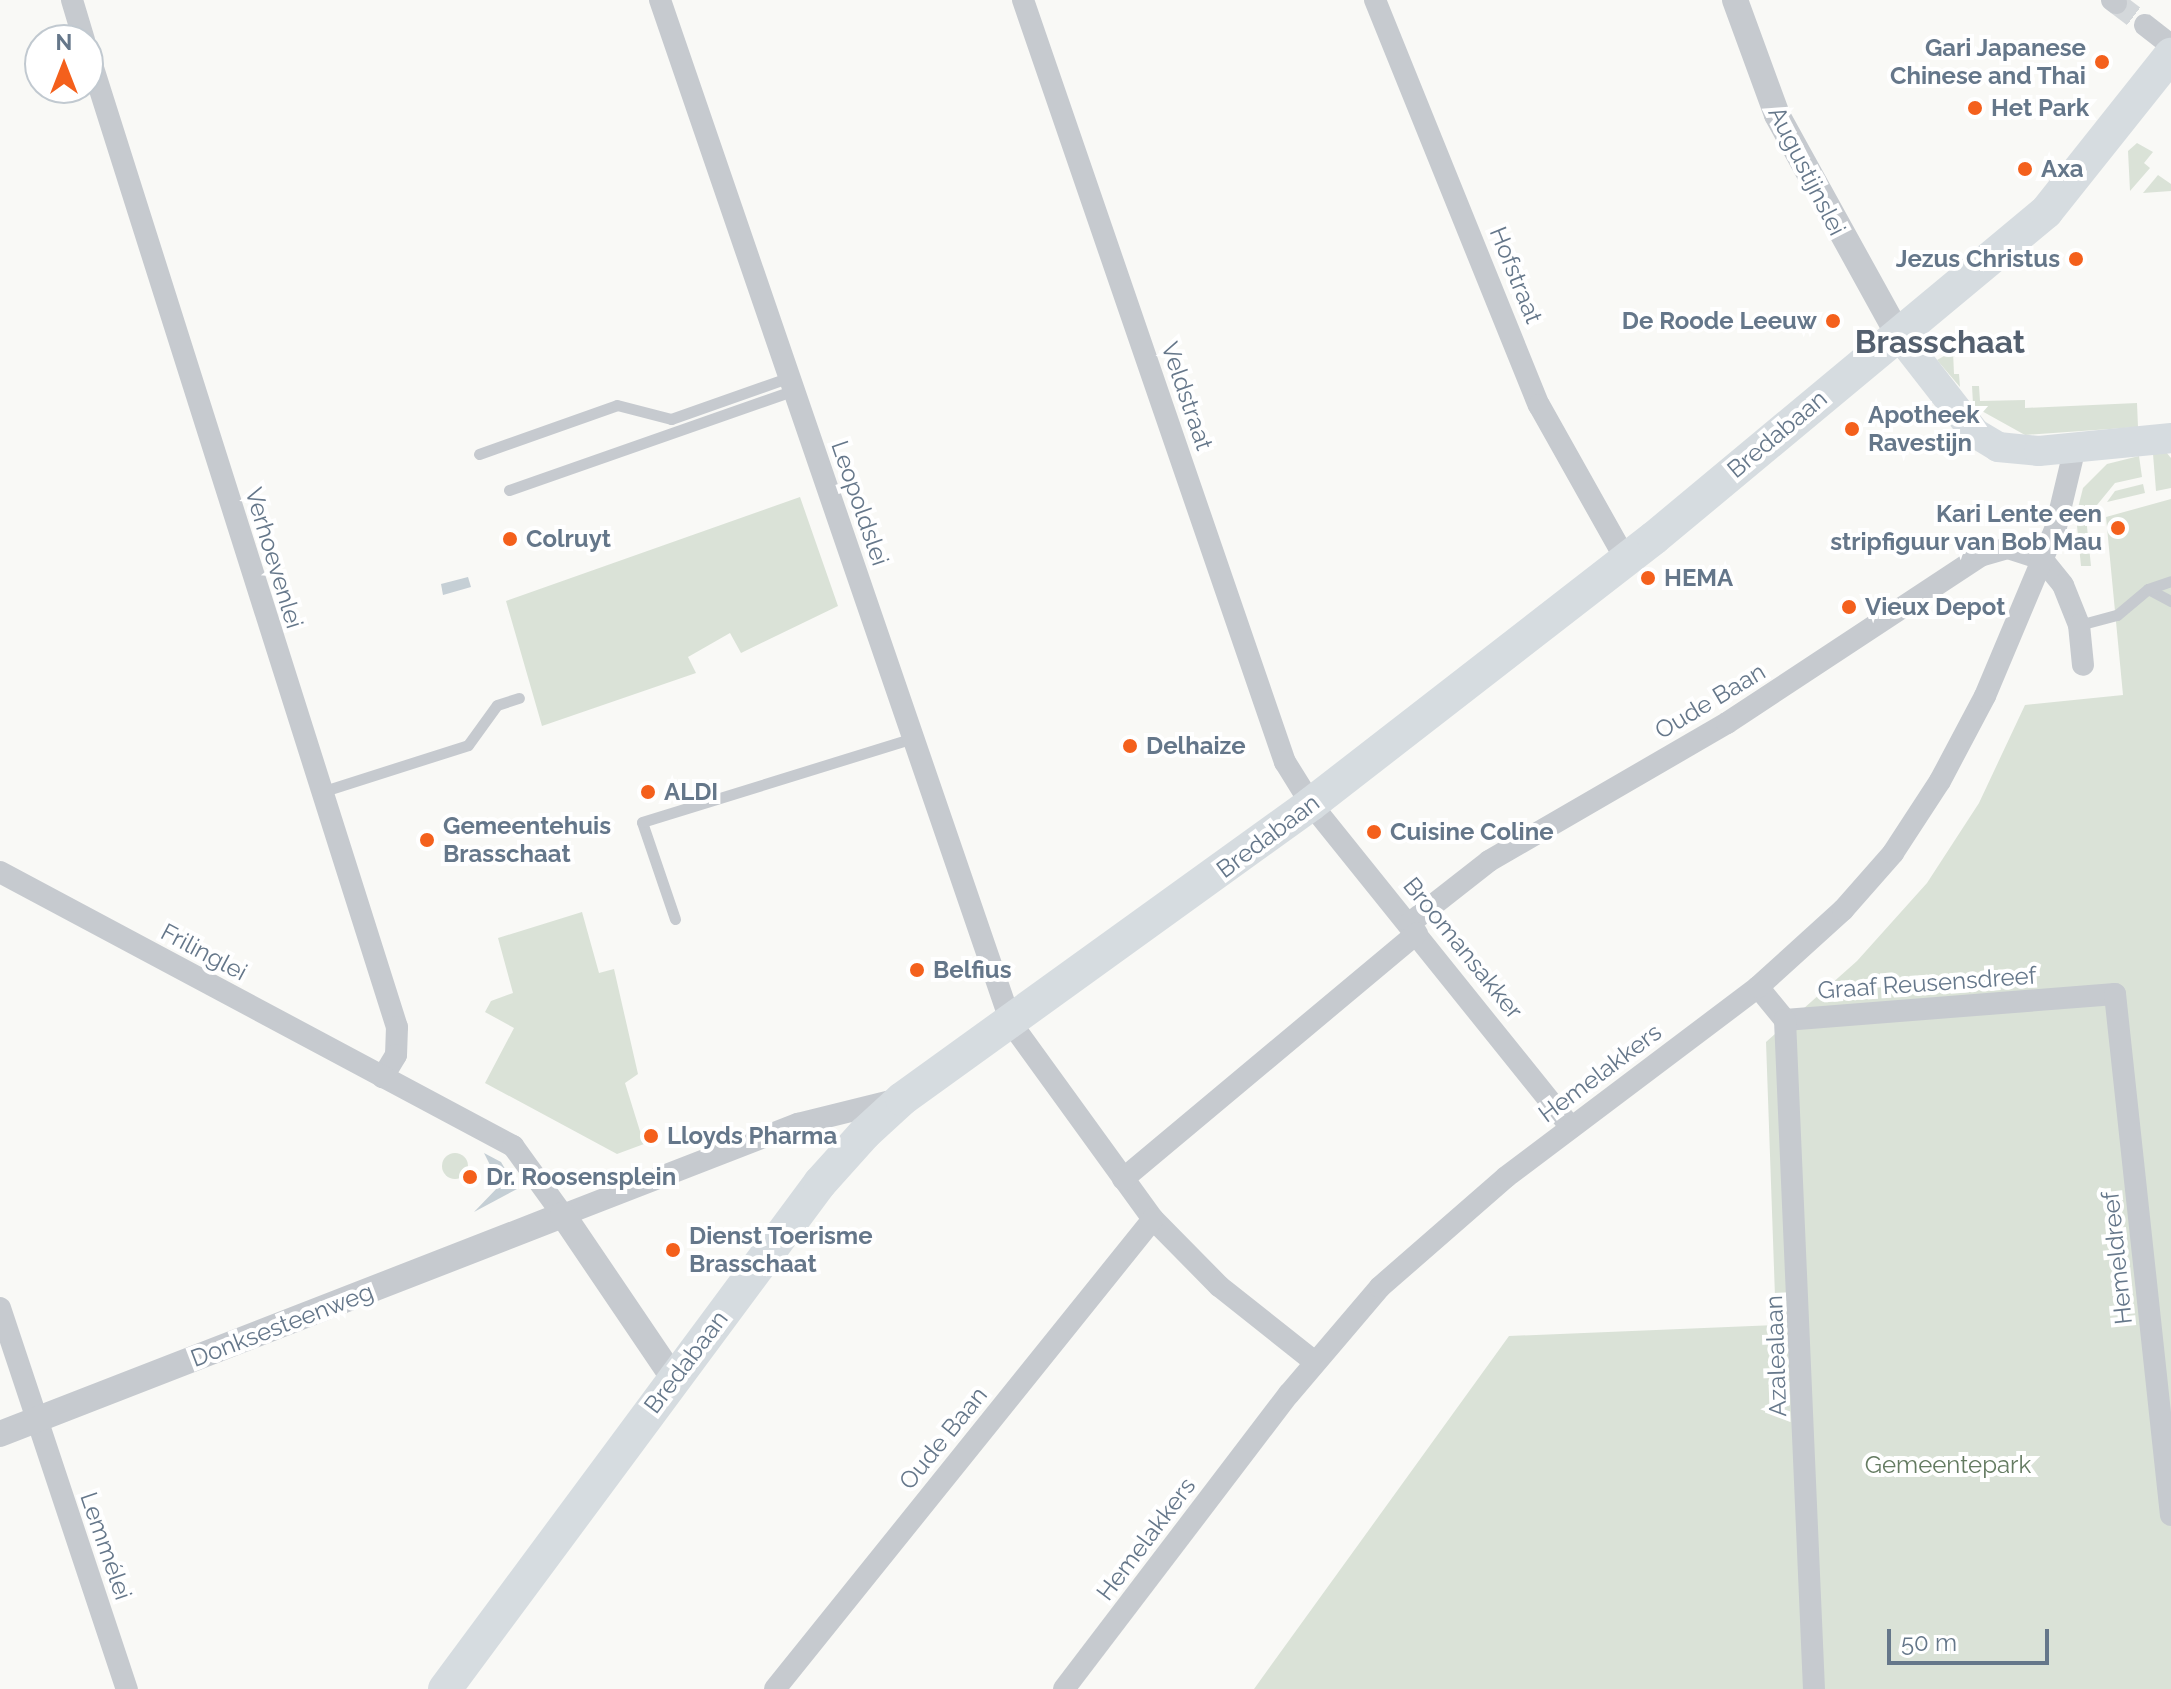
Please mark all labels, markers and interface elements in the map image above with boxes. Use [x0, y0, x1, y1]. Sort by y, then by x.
north arrow [24, 24, 104, 104]
text: N [56, 29, 72, 55]
place label: Gari Japanese Chinese and Thai [1889, 34, 2086, 90]
marker: Gari Japanese Chinese and Thai [2093, 53, 2111, 71]
place label: Het Park [1991, 94, 2089, 122]
marker: Het Park [1966, 99, 1984, 117]
street label: Augustijnslei [1762, 102, 1852, 240]
place label: Axa [2041, 155, 2083, 183]
marker: Axa [2016, 160, 2034, 178]
street label: Hofstraat [1484, 222, 1548, 328]
place label: Jezus Christus [1896, 245, 2060, 273]
marker: Jezus Christus [2067, 250, 2085, 268]
place label: De Roode Leeuw [1622, 307, 1817, 335]
marker: De Roode Leeuw [1824, 312, 1842, 330]
district label: Brasschaat [1855, 323, 2025, 361]
street label: Veldstraat [1155, 338, 1219, 454]
street label: Bredabaan [1721, 384, 1833, 484]
place label: Apotheek Ravestijn [1868, 401, 1980, 457]
marker: Apotheek Ravestijn [1843, 420, 1861, 438]
street label: Leopoldslei [825, 437, 895, 569]
street label: Verhoevenlei [239, 484, 309, 632]
place label: Kari Lente een stripfiguur van Bob Mau [1829, 500, 2102, 556]
marker: Kari Lente een stripfiguur van Bob Mau [2109, 519, 2127, 537]
place label: Colruyt [526, 525, 611, 553]
marker: Colruyt [501, 530, 519, 548]
place label: HEMA [1664, 564, 1733, 592]
marker: HEMA [1639, 569, 1657, 587]
place label: Vieux Depot [1865, 593, 2005, 621]
marker: Vieux Depot [1840, 598, 1858, 616]
street label: Oude Baan [1650, 657, 1770, 745]
place label: Delhaize [1146, 732, 1246, 760]
marker: Delhaize [1121, 737, 1139, 755]
place label: ALDI [664, 778, 718, 806]
marker: ALDI [639, 783, 657, 801]
street label: Bredabaan [1211, 788, 1325, 884]
place label: Gemeentehuis Brasschaat [443, 812, 611, 868]
place label: Cuisine Coline [1390, 818, 1554, 846]
marker: Cuisine Coline [1365, 823, 1383, 841]
marker: Gemeentehuis Brasschaat [418, 831, 436, 849]
street label: Broomansakker [1397, 871, 1529, 1025]
street label: Frilinglei [156, 917, 252, 987]
place label: Belfius [933, 956, 1012, 984]
marker: Belfius [908, 961, 926, 979]
street label: Graaf Reusensdreef [1817, 961, 2037, 1005]
street label: Hemelakkers [1533, 1017, 1667, 1129]
place label: Lloyds Pharma [667, 1122, 837, 1150]
marker: Lloyds Pharma [642, 1127, 660, 1145]
place label: Dr. Roosensplein [486, 1163, 676, 1191]
marker: Dr. Roosensplein [461, 1168, 479, 1186]
street label: Hemeldreef [2096, 1190, 2138, 1326]
place label: Dienst Toerisme Brasschaat [689, 1222, 873, 1278]
marker: Dienst Toerisme Brasschaat [664, 1241, 682, 1259]
street label: Donksesteenweg [187, 1277, 377, 1373]
street label: Azalealaan [1759, 1295, 1793, 1417]
street label: Bredabaan [638, 1305, 734, 1419]
street label: Oude Baan [893, 1381, 993, 1495]
park label: Gemeentepark [1865, 1451, 2031, 1479]
street label: Hemelakkers [1090, 1472, 1202, 1606]
street label: Lemmélei [74, 1488, 138, 1604]
scale bar [1891, 1613, 2053, 1663]
text: 50 m [1901, 1628, 1957, 1657]

